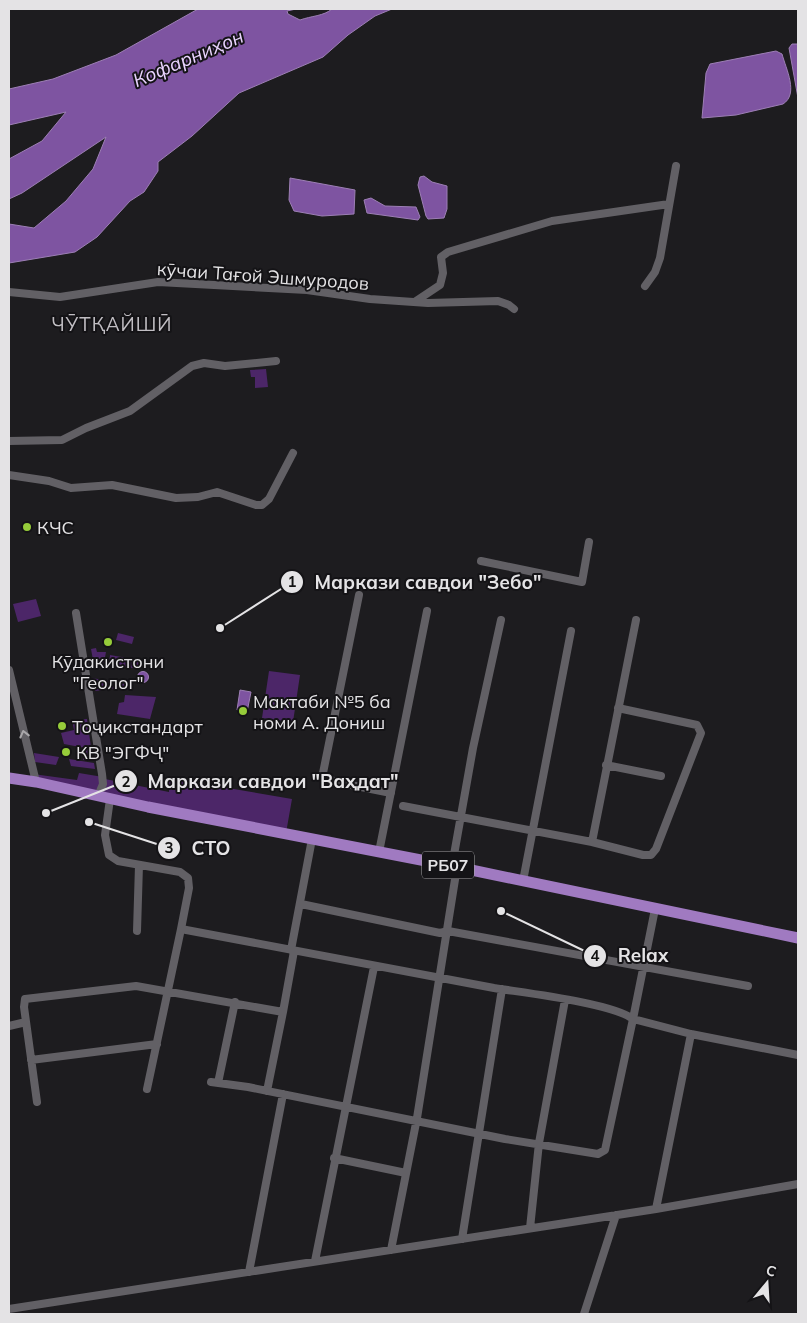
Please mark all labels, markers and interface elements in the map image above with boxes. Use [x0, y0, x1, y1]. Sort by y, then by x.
water label: Кофарниҳон [129, 24, 247, 92]
street label: кӯчаи Тағой Эшмуродов [156, 257, 370, 295]
district label: ЧӮТҚАЙШӢ [51, 312, 173, 336]
place label: КЧС [37, 516, 74, 539]
marker: КЧС [21, 521, 33, 533]
callout: Маркази савдои "Зебо" [279, 565, 551, 599]
text: Маркази савдои "Зебо" [315, 570, 541, 594]
text: 1 [287, 572, 297, 591]
marker: Кӯдакистони "Геолог" [102, 636, 114, 648]
place label: Кӯдакистони "Геолог" [52, 650, 164, 694]
place label: Мактаби №5 ба номи А. Дониш [253, 690, 391, 734]
marker: Мактаби №5 ба номи А. Дониш [237, 705, 249, 717]
place label: Тоҷикстандарт [72, 715, 203, 738]
marker: Тоҷикстандарт [56, 720, 68, 732]
one-way arrow [20, 731, 30, 739]
place label: КВ "ЭГФҶ" [76, 741, 169, 764]
marker: КВ "ЭГФҶ" [60, 746, 72, 758]
callout: Маркази савдои "Ваҳдат" [113, 764, 409, 798]
text: Маркази савдои "Ваҳдат" [148, 769, 398, 793]
text: 2 [121, 772, 131, 791]
callout: СТО [157, 831, 241, 865]
text: СТО [192, 836, 230, 860]
text: 3 [164, 838, 174, 857]
road number: РБ07 [422, 852, 474, 878]
callout: Relax [583, 939, 679, 973]
text: Relax [618, 943, 669, 967]
text: 4 [590, 946, 600, 965]
north arrow [742, 1258, 792, 1308]
text: С [764, 1261, 778, 1281]

